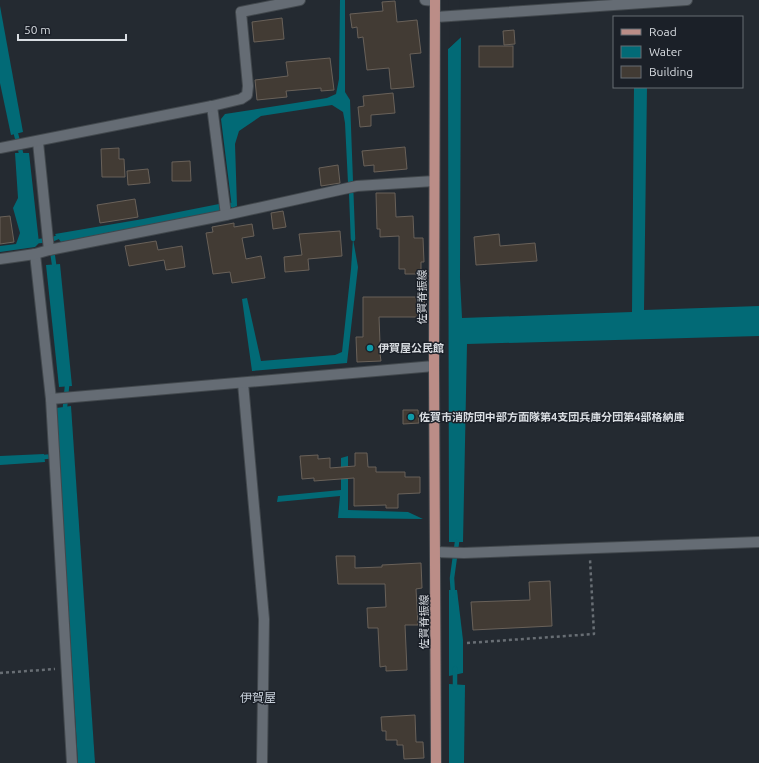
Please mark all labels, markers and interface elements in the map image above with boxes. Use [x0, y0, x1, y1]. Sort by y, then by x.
scale bar [18, 16, 126, 42]
legend [613, 16, 743, 88]
text: 50 m [24, 23, 51, 36]
text: Road [649, 25, 677, 38]
text: Water [649, 45, 682, 58]
text: Building [649, 65, 693, 78]
street label: 佐賀脊振線 [416, 270, 428, 325]
place label: 伊賀屋公民館 [378, 342, 444, 354]
marker: 伊賀屋公民館 [365, 343, 375, 353]
place label: 佐賀市消防団中部方面隊第4支団兵庫分団第4部格納庫 [419, 411, 684, 423]
marker: 佐賀市消防団中部方面隊第4支団兵庫分団第4部格納庫 [406, 412, 416, 422]
street label: 佐賀脊振線 [418, 595, 430, 650]
district label: 伊賀屋 [240, 691, 276, 704]

